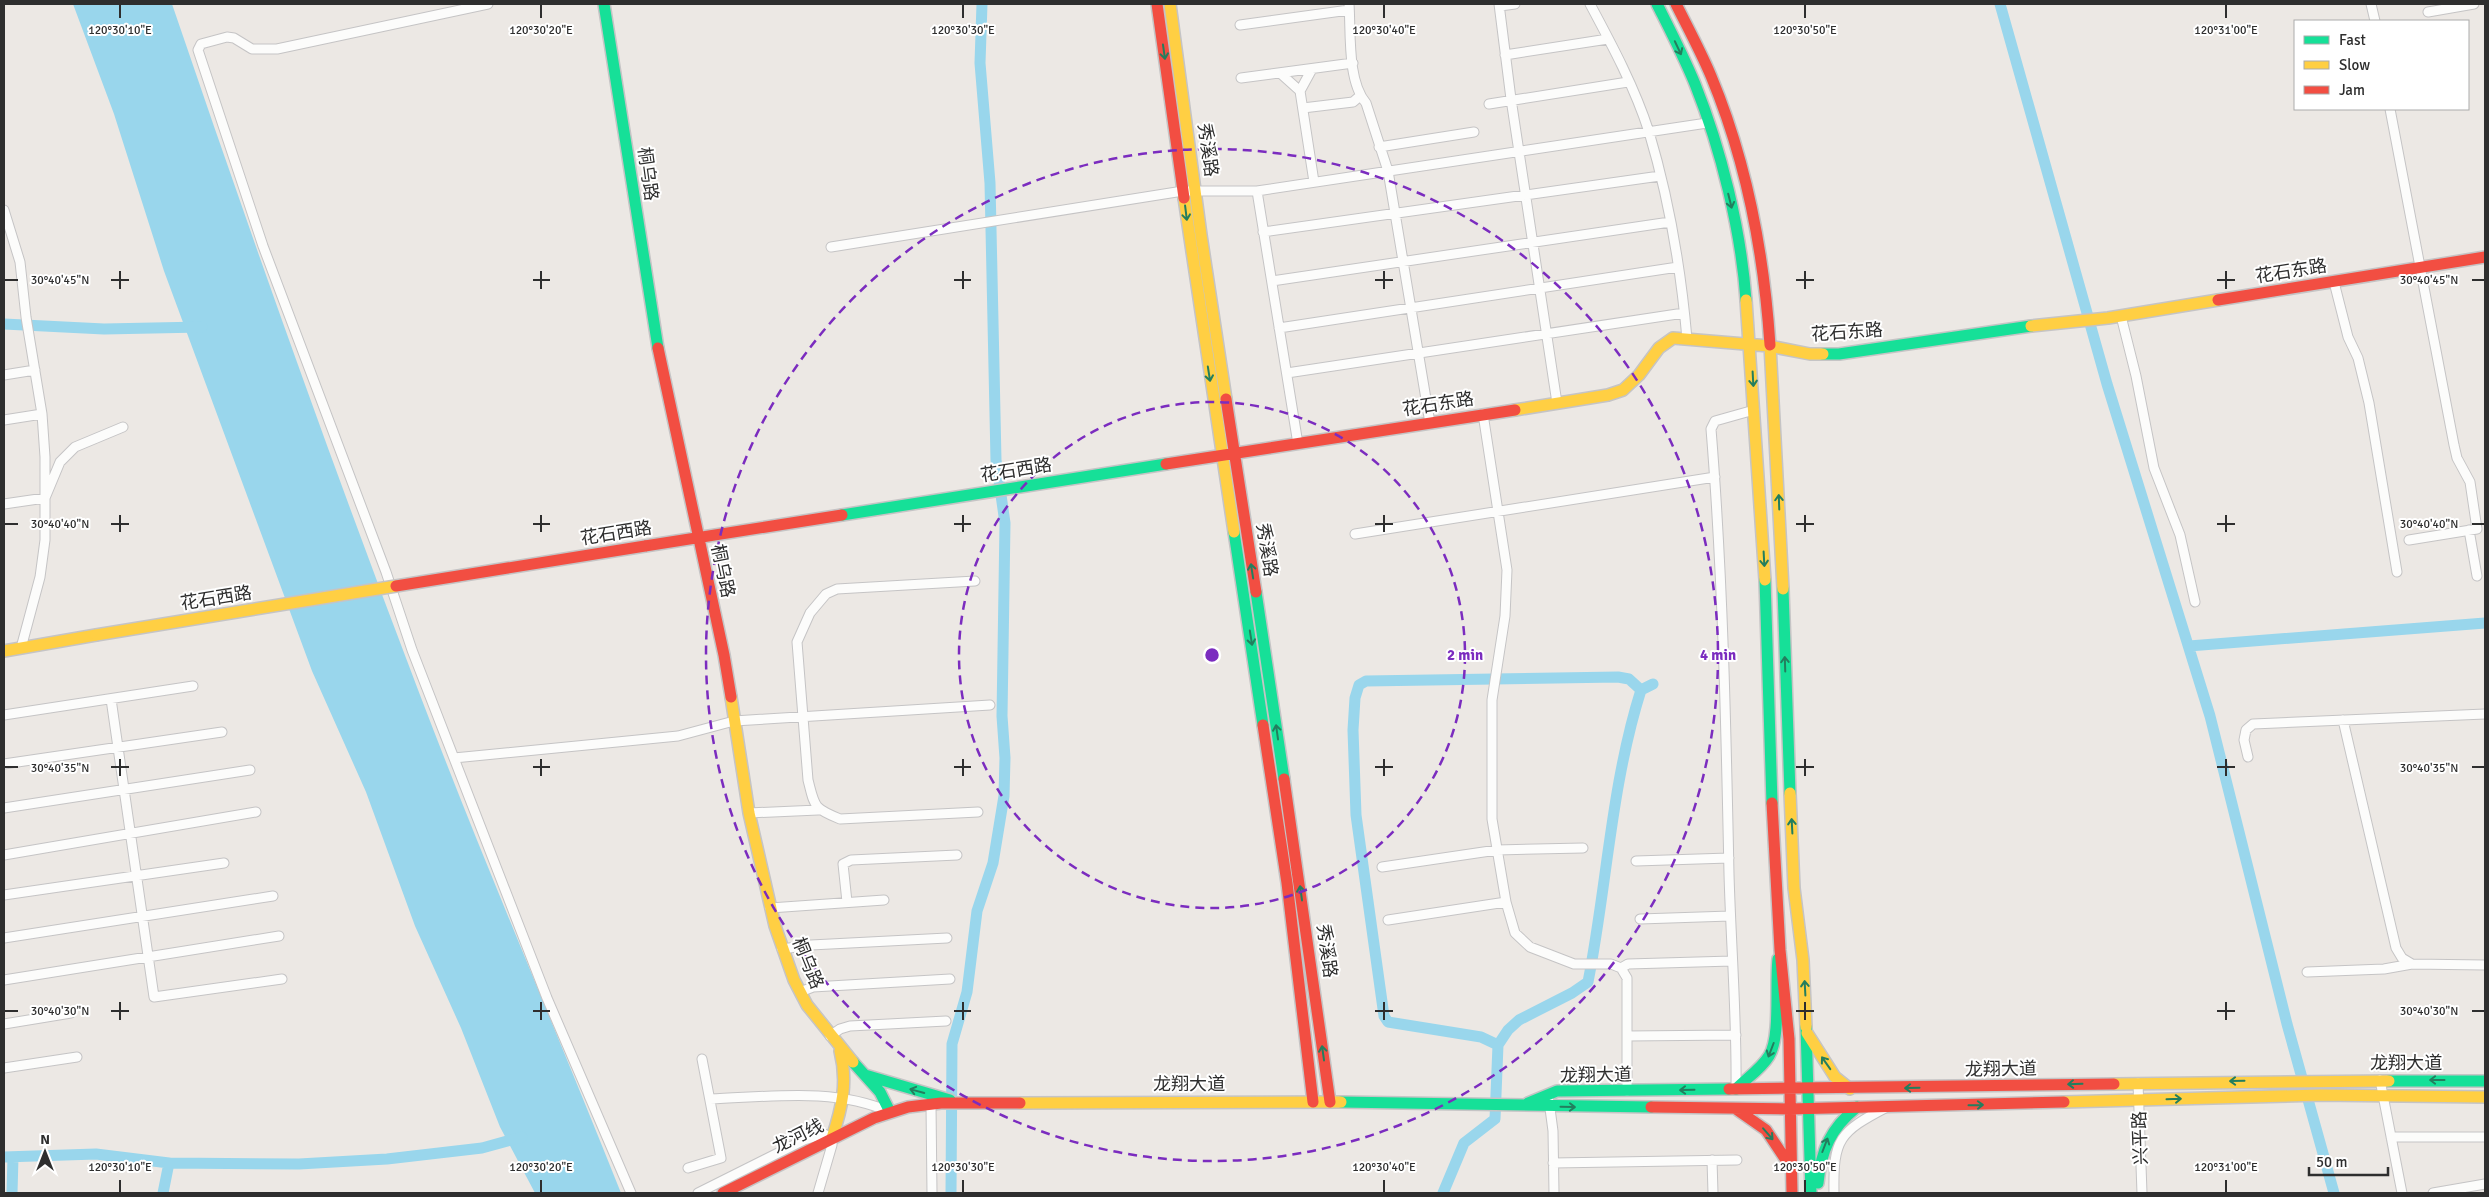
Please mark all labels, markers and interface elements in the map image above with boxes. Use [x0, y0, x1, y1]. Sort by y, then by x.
legend [2294, 20, 2469, 110]
text: 120°30'10"E [88, 23, 152, 38]
text: 120°30'20"E [509, 23, 573, 38]
text: 120°30'30"E [931, 23, 995, 38]
text: 120°30'40"E [1352, 23, 1416, 38]
text: 120°30'50"E [1773, 23, 1837, 38]
text: 120°31'00"E [2194, 23, 2258, 38]
text: Fast [2339, 31, 2366, 49]
one-way arrow [1674, 40, 1683, 55]
one-way arrow [1159, 44, 1169, 60]
text: Slow [2339, 56, 2370, 74]
text: Jam [2339, 81, 2365, 99]
street label: 秀溪路 [1193, 122, 1223, 178]
street label: 桐乌路 [633, 146, 663, 202]
one-way arrow [1726, 193, 1735, 209]
one-way arrow [1181, 205, 1191, 221]
street label: 花石东路 [2254, 255, 2328, 287]
text: 30°40'45"N [31, 273, 89, 288]
text: 30°40'45"N [2400, 273, 2458, 288]
street label: 花石东路 [1810, 319, 1884, 345]
one-way arrow [1205, 365, 1215, 381]
one-way arrow [1748, 371, 1757, 387]
street label: 花石东路 [1401, 388, 1475, 420]
street label: 花石西路 [979, 454, 1053, 486]
one-way arrow [1774, 494, 1783, 510]
text: 30°40'40"N [31, 517, 89, 532]
street label: 花石西路 [579, 517, 653, 549]
text: 30°40'40"N [2400, 517, 2458, 532]
street label: 秀溪路 [1252, 522, 1282, 578]
street label: 桐乌路 [707, 542, 739, 600]
one-way arrow [1759, 551, 1768, 567]
one-way arrow [1247, 564, 1257, 580]
street label: 花石西路 [179, 582, 253, 614]
one-way arrow [1246, 630, 1256, 646]
centre of rings [1203, 646, 1221, 664]
text: 2 min [1447, 646, 1483, 664]
text: 4 min [1700, 646, 1736, 664]
one-way arrow [1780, 656, 1789, 672]
one-way arrow [1272, 724, 1282, 740]
text: 30°40'35"N [31, 761, 89, 776]
text: 30°40'35"N [2400, 761, 2458, 776]
one-way arrow [1787, 819, 1796, 835]
one-way arrow [1296, 885, 1306, 901]
street label: 秀溪路 [1312, 923, 1342, 979]
street label: 桐乌路 [788, 934, 828, 992]
one-way arrow [1800, 980, 1809, 996]
text: 30°40'30"N [31, 1004, 89, 1019]
text: 30°40'30"N [2400, 1004, 2458, 1019]
one-way arrow [1766, 1042, 1775, 1057]
one-way arrow [1318, 1046, 1328, 1062]
street label: 龙翔大道 [2370, 1052, 2442, 1074]
one-way arrow [1821, 1056, 1831, 1070]
street label: 龙翔大道 [1965, 1057, 2037, 1081]
street label: 龙翔大道 [1560, 1063, 1632, 1087]
street label: 龙翔大道 [1153, 1073, 1225, 1095]
one-way arrow [2230, 1076, 2246, 1086]
one-way arrow [2429, 1076, 2445, 1085]
one-way arrow [2067, 1080, 2083, 1089]
one-way arrow [1905, 1083, 1921, 1093]
one-way arrow [909, 1085, 925, 1095]
one-way arrow [1679, 1085, 1696, 1095]
one-way arrow [2165, 1095, 2181, 1104]
one-way arrow [1968, 1100, 1984, 1110]
one-way arrow [1560, 1102, 1576, 1112]
street label: 兴平路 [2128, 1111, 2152, 1165]
street label: 龙河线 [769, 1114, 827, 1158]
north arrow [20, 1127, 70, 1177]
one-way arrow [1763, 1127, 1774, 1140]
text: N [40, 1131, 50, 1148]
one-way arrow [1821, 1138, 1830, 1153]
scale bar [2309, 1144, 2388, 1176]
text: 50 m [2316, 1153, 2347, 1171]
text: 120°30'10"E [88, 1160, 152, 1175]
text: 120°30'20"E [509, 1160, 573, 1175]
text: 120°30'30"E [931, 1160, 995, 1175]
text: 120°30'40"E [1352, 1160, 1416, 1175]
text: 120°30'50"E [1773, 1160, 1837, 1175]
text: 120°31'00"E [2194, 1160, 2258, 1175]

